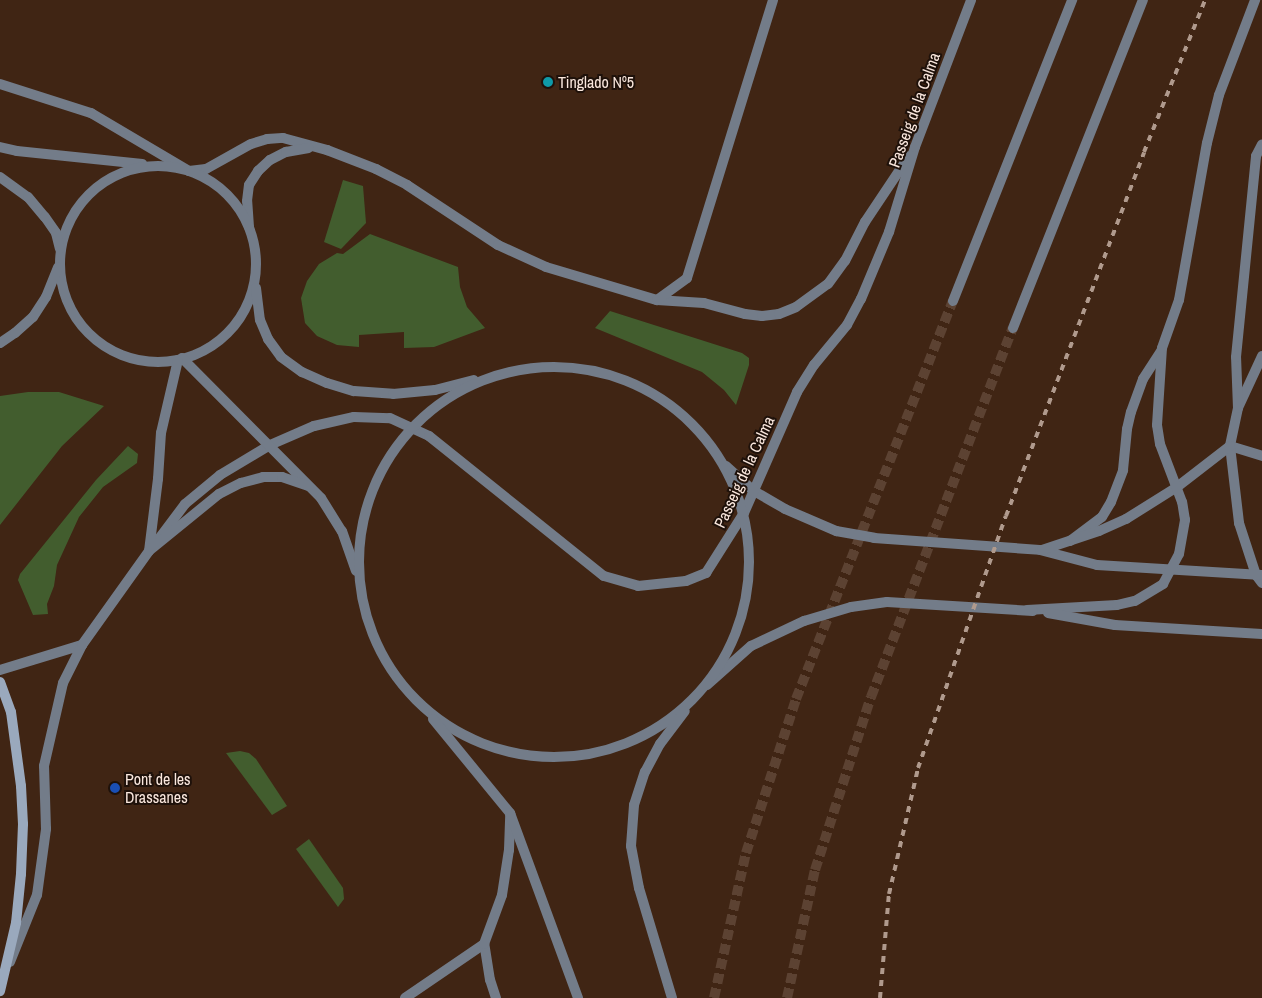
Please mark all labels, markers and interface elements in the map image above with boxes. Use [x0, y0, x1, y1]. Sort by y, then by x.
street label: Passeig de la Calma [884, 50, 944, 170]
place label: Tinglado Nº5 [558, 72, 634, 92]
marker: Tinglado Nº5 [542, 76, 554, 88]
street label: Passeig de la Calma [710, 413, 778, 531]
place label: Pont de les Drassanes [125, 769, 191, 807]
marker: Pont de les Drassanes [109, 782, 121, 794]

